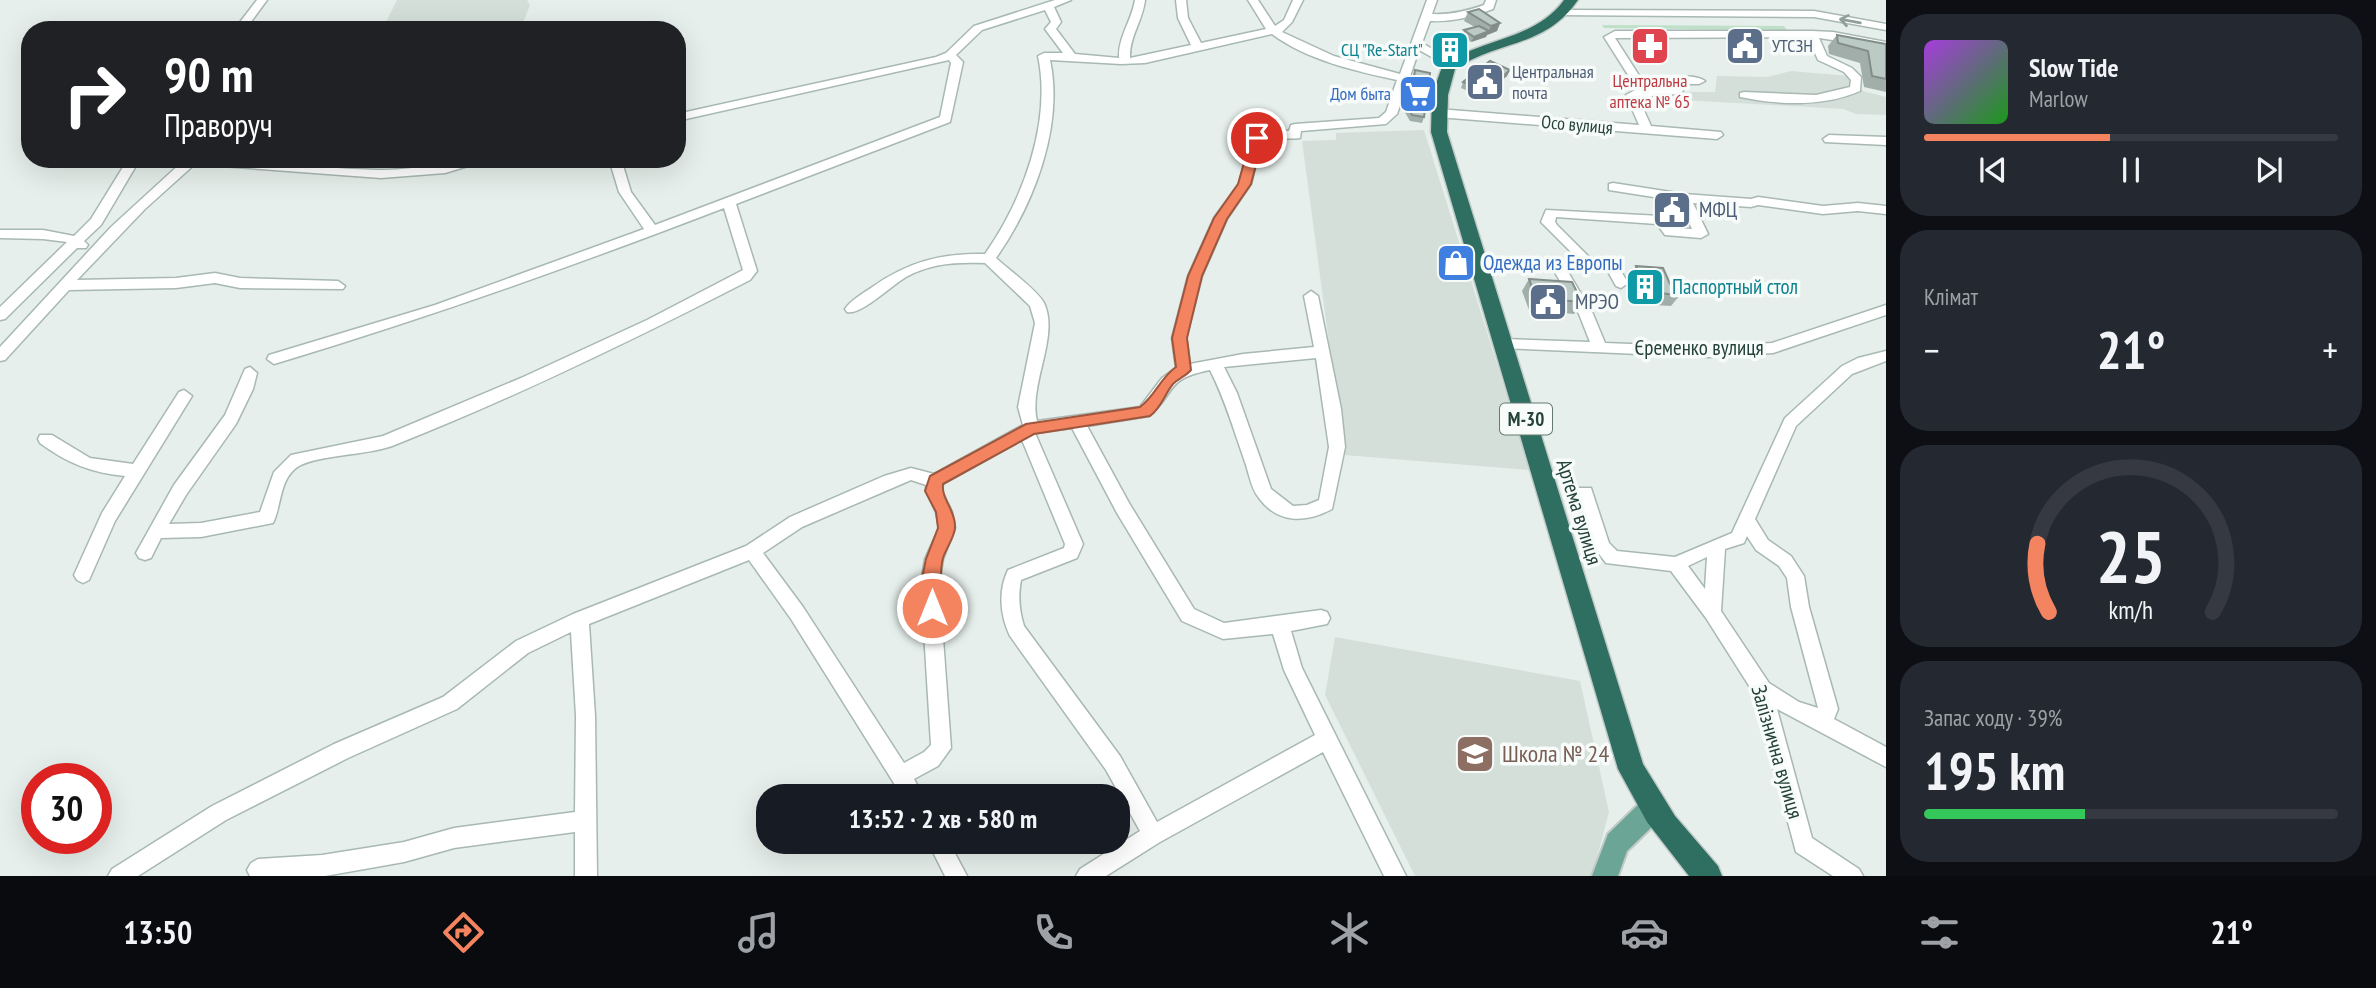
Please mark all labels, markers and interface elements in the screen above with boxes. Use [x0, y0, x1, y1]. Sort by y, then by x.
one-way arrow [1839, 13, 1862, 27]
pharmacy icon: Центральна аптека № 65 [1629, 25, 1671, 67]
public building icon: УТСЗН [1724, 25, 1766, 67]
building icon: СЦ "Re-Start" [1429, 29, 1471, 71]
place label: УТСЗН [1772, 34, 1813, 57]
place label: СЦ "Re-Start" [1341, 38, 1423, 61]
text: 90 m [164, 42, 253, 106]
icon: right [49, 49, 140, 140]
text: Slow Tide [2029, 51, 2119, 84]
place label: Центральная почта [1512, 60, 1594, 104]
public building icon: Центральная почта [1464, 61, 1506, 103]
place label: Центральна аптека № 65 [1610, 69, 1690, 113]
supermarket icon: Дом быта [1397, 73, 1439, 115]
place label: Дом быта [1330, 82, 1391, 105]
text: Marlow [2029, 84, 2088, 113]
text: Праворуч [164, 104, 273, 146]
pin [1227, 108, 1287, 168]
street label: Осо вулиця [1540, 110, 1614, 139]
icon: arrive [1238, 119, 1276, 157]
icon: previous [1974, 151, 2012, 189]
icon: pause [2112, 151, 2150, 189]
icon: next [2250, 151, 2288, 189]
public building icon: МФЦ [1651, 189, 1693, 231]
place label: МФЦ [1699, 196, 1738, 223]
shop icon: Одежда из Европы [1435, 242, 1477, 284]
place label: Одежда из Европы [1483, 249, 1623, 276]
building icon: Паспортный стол [1624, 266, 1666, 308]
place label: Паспортный стол [1672, 273, 1798, 300]
public building icon: МРЭО [1527, 281, 1569, 323]
text: Клімат [1924, 282, 1978, 311]
place label: МРЭО [1575, 288, 1619, 315]
text: 21° [2097, 316, 2165, 383]
text: − [1924, 325, 1940, 374]
text: + [2322, 325, 2338, 374]
street label: Єременко вулиця [1634, 334, 1764, 361]
road number: М-30 [1500, 404, 1552, 434]
street label: Артема вулиця [1551, 456, 1608, 568]
text: 25 [2096, 508, 2166, 602]
position arrow [895, 571, 969, 645]
text: km/h [2109, 594, 2153, 626]
street label: Залізнична вулиця [1746, 682, 1809, 822]
text: Запас ходу · 39% [1924, 703, 2062, 732]
school or university icon: Школа № 24 [1454, 733, 1496, 775]
text: 195 km [1924, 737, 2065, 804]
place label: Школа № 24 [1502, 738, 1609, 769]
speed limit sign: 30 [21, 763, 112, 854]
text: 13:52 · 2 хв · 580 m [849, 802, 1037, 835]
icon: directions [439, 908, 488, 957]
icon: music [734, 908, 783, 957]
icon: phone [1029, 908, 1078, 957]
icon: climate [1325, 908, 1374, 957]
icon: car [1620, 908, 1669, 957]
icon: filters [1915, 908, 1964, 957]
text: 13:50 [123, 911, 192, 953]
text: 21° [2211, 911, 2253, 953]

